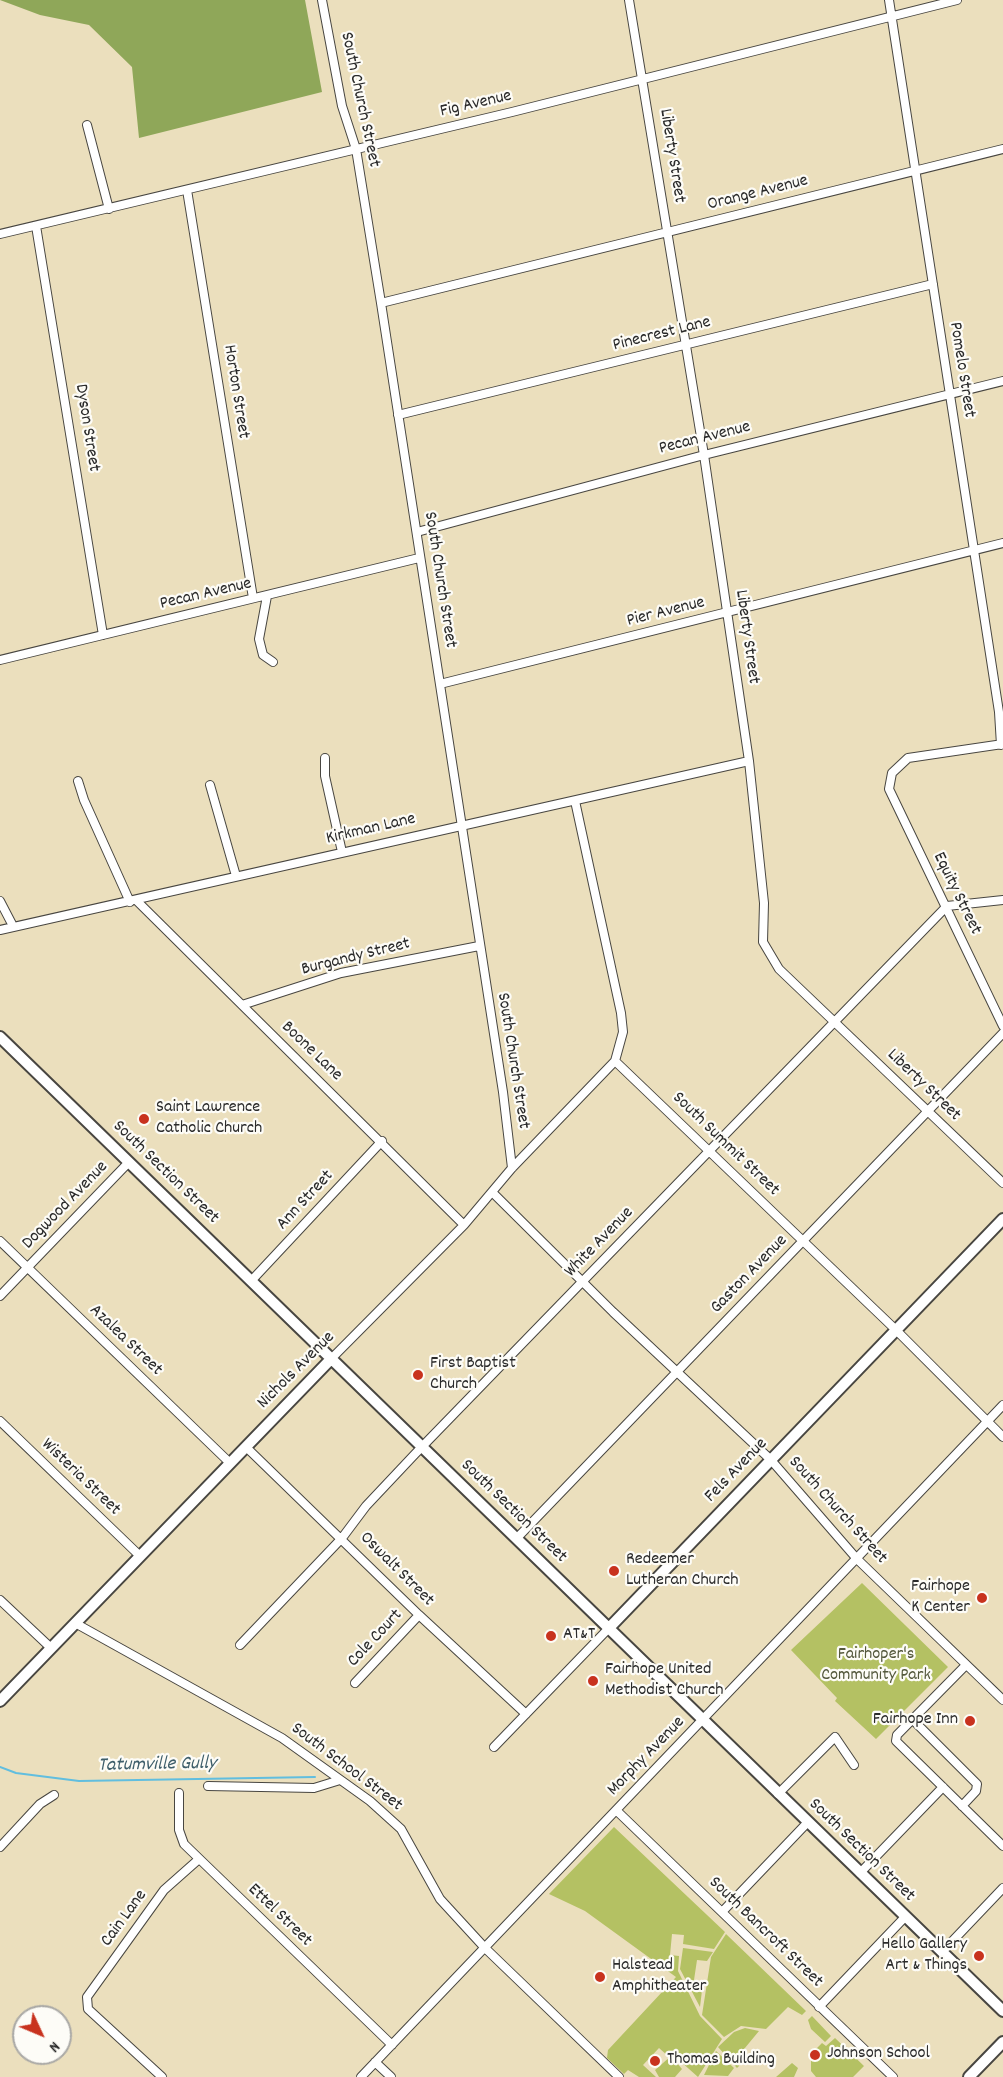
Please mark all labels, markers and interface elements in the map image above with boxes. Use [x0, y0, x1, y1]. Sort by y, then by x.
street label: South Church Street [334, 30, 384, 170]
street label: Fig Avenue [438, 86, 514, 124]
street label: Liberty Street [653, 107, 689, 205]
street label: Orange Avenue [705, 171, 811, 217]
street label: Pinecrest Lane [611, 312, 713, 358]
street label: Pomelo Street [943, 321, 979, 419]
street label: Horton Street [217, 344, 253, 440]
street label: Dyson Street [68, 383, 104, 473]
street label: Pecan Avenue [657, 417, 753, 461]
street label: South Church Street [418, 510, 460, 650]
street label: Pecan Avenue [158, 574, 254, 616]
street label: Liberty Street [729, 589, 763, 685]
street label: Pier Avenue [625, 593, 707, 633]
street label: Kirkman Lane [324, 809, 418, 851]
street label: Equity Street [927, 849, 985, 939]
street label: Burgandy Street [299, 934, 413, 982]
street label: South Church Street [491, 991, 533, 1131]
street label: Boone Lane [276, 1018, 346, 1086]
street label: Liberty Street [881, 1045, 965, 1127]
street label: South Summit Street [667, 1088, 783, 1202]
place label: Saint Lawrence Catholic Church [156, 1098, 262, 1140]
marker: Saint Lawrence Catholic Church [137, 1112, 151, 1126]
street label: South Section Street [107, 1117, 223, 1229]
street label: Dogwood Avenue [18, 1157, 114, 1255]
street label: Ann Street [273, 1166, 339, 1236]
street label: White Avenue [561, 1203, 639, 1283]
street label: Gaston Avenue [707, 1231, 793, 1319]
street label: Azalea Street [84, 1301, 166, 1381]
street label: Nichols Avenue [254, 1328, 340, 1414]
place label: First Baptist Church [430, 1354, 516, 1396]
marker: First Baptist Church [411, 1368, 425, 1382]
street label: Fels Avenue [701, 1434, 773, 1508]
street label: Wisteria Street [36, 1435, 124, 1521]
street label: South Church Street [783, 1453, 891, 1569]
street label: South Section Street [455, 1456, 571, 1568]
street label: Oswalt Street [354, 1528, 438, 1612]
place label: Redeemer Lutheran Church [626, 1550, 739, 1592]
marker: Redeemer Lutheran Church [607, 1564, 621, 1578]
place label: Fairhope K Center [911, 1577, 970, 1620]
marker: Fairhope K Center [975, 1591, 989, 1605]
street label: Cole Court [344, 1606, 408, 1672]
place label: AT&T [563, 1625, 595, 1647]
marker: AT&T [544, 1629, 558, 1643]
park label: Fairhoper's Community Park [821, 1645, 931, 1688]
place label: Fairhope United Methodist Church [605, 1660, 723, 1702]
marker: Fairhope United Methodist Church [586, 1674, 600, 1688]
place label: Fairhope Inn [873, 1710, 958, 1732]
street label: Morphy Avenue [604, 1713, 690, 1801]
marker: Fairhope Inn [963, 1714, 977, 1728]
street label: South School Street [286, 1719, 406, 1817]
water label: Tatumville Gully [98, 1753, 216, 1779]
street label: South Section Street [803, 1795, 919, 1907]
street label: South Bancroft Street [703, 1873, 827, 1993]
street label: Ettel Street [242, 1880, 316, 1952]
street label: Cain Lane [97, 1886, 153, 1952]
place label: Hello Gallery Art & Things [881, 1935, 967, 1978]
marker: Hello Gallery Art & Things [972, 1949, 986, 1963]
place label: Halstead Amphitheater [612, 1956, 707, 1998]
marker: Halstead Amphitheater [593, 1970, 607, 1984]
north arrow [12, 2005, 72, 2065]
text: N [43, 2036, 65, 2057]
place label: Johnson School [827, 2044, 930, 2066]
marker: Johnson School [808, 2048, 822, 2062]
place label: Thomas Building [667, 2050, 775, 2072]
marker: Thomas Building [648, 2054, 662, 2068]

